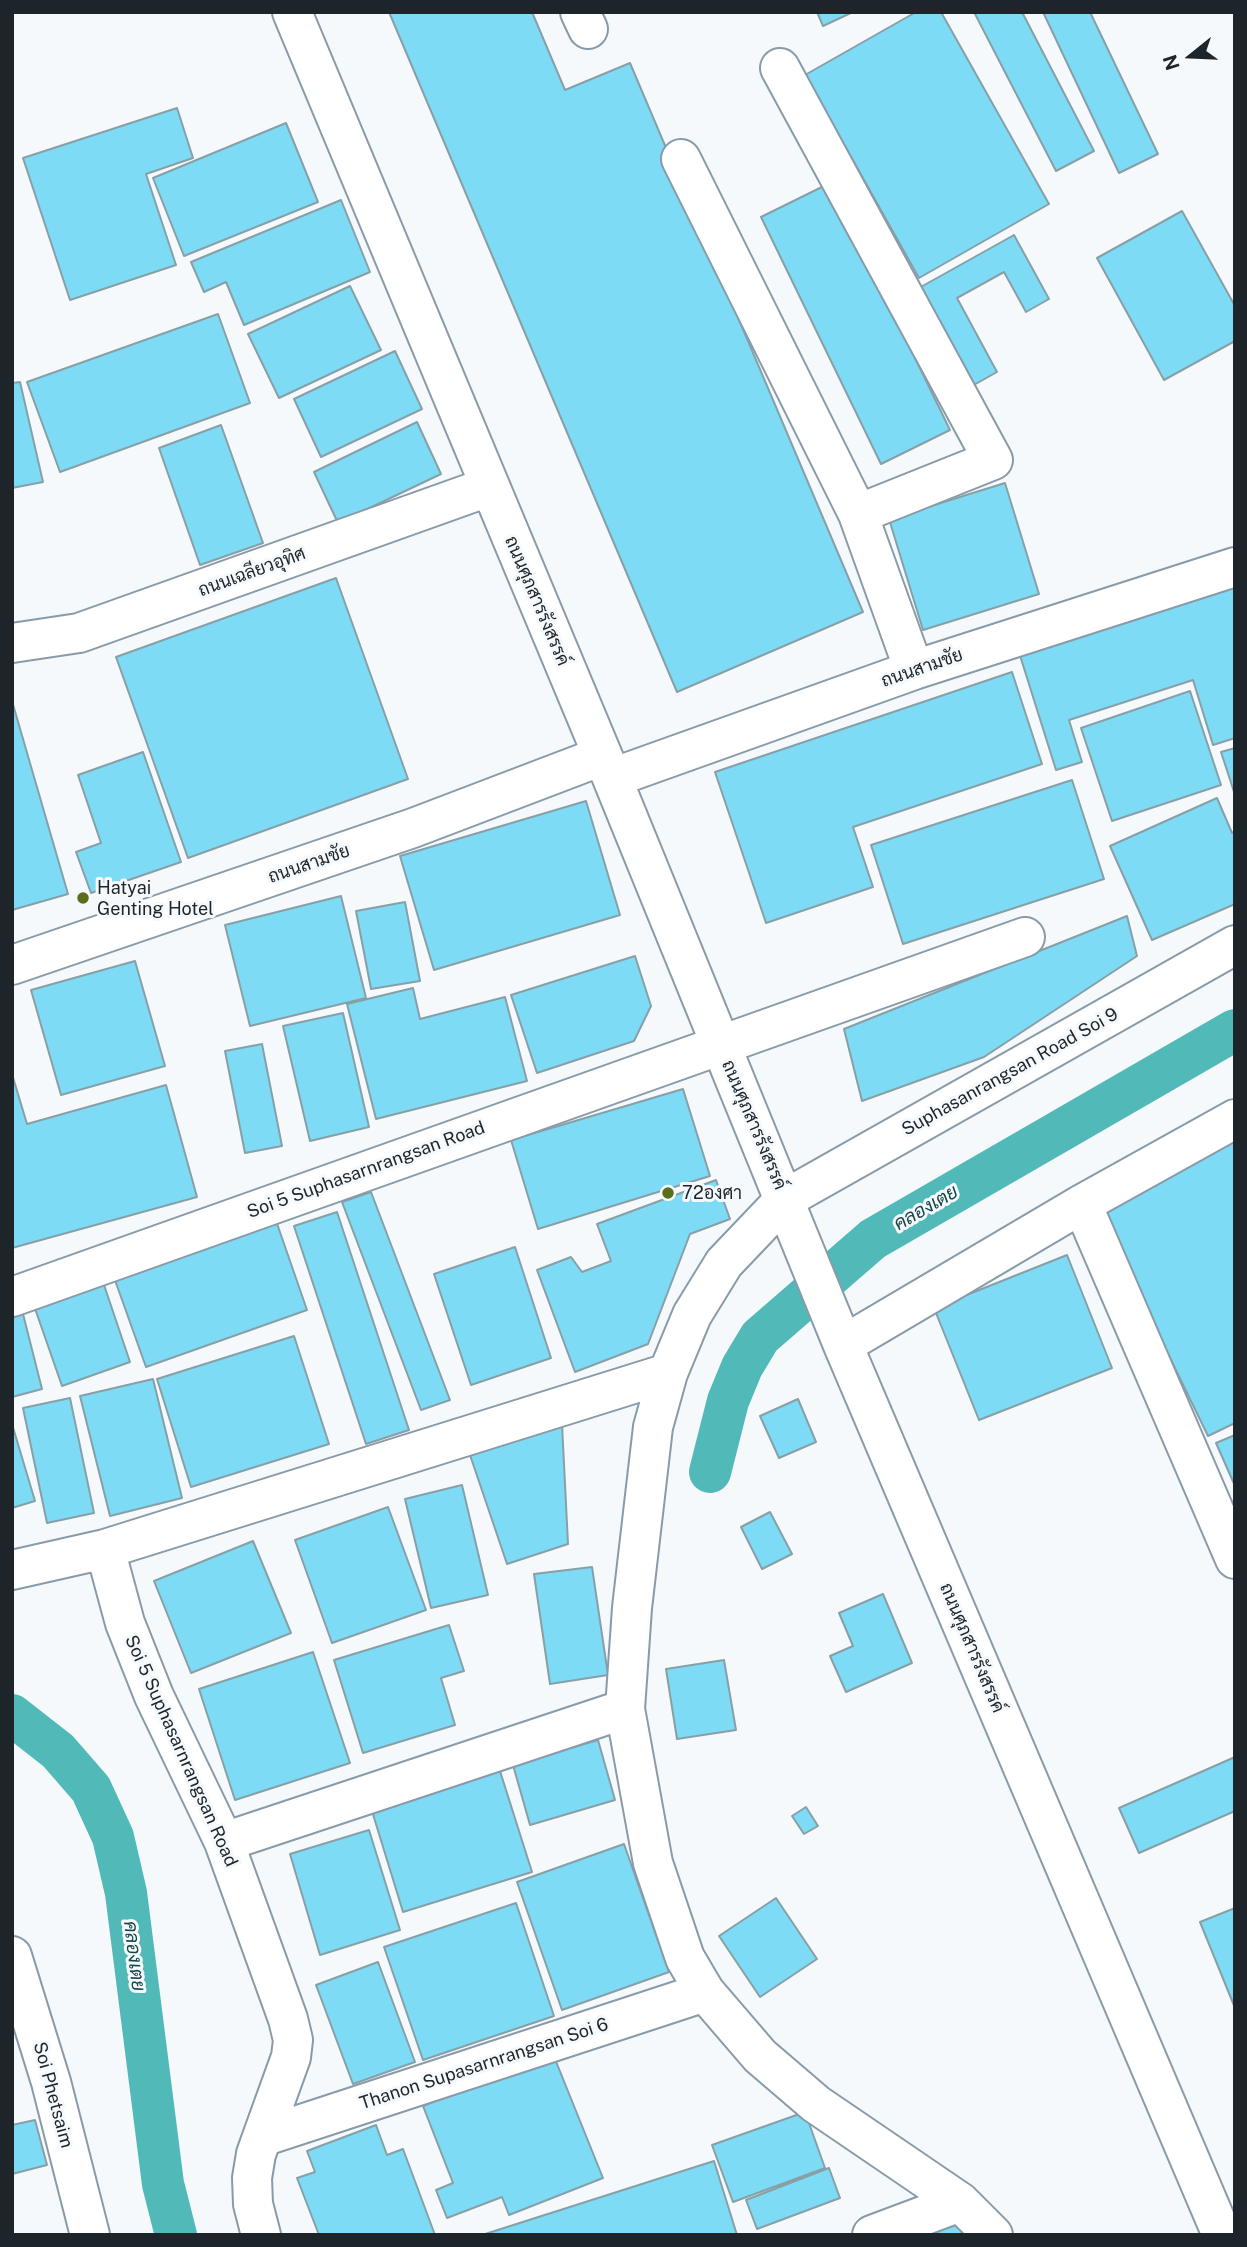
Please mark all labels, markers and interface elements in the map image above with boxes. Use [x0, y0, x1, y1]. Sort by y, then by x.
north arrow [1156, 21, 1226, 91]
text: N [1158, 52, 1184, 73]
street label: ถนนศุภสารรังสรรค์ [500, 533, 574, 669]
street label: ถนนเฉลียวอุทิศ [195, 543, 309, 601]
street label: ถนนสามชัย [878, 644, 966, 692]
street label: ถนนสามชัย [265, 840, 353, 888]
place label: Hatyai Genting Hotel [97, 877, 214, 920]
marker: Hatyai Genting Hotel [75, 890, 91, 906]
street label: Suphasanrangsan Road Soi 9 [898, 1003, 1122, 1141]
street label: ถนนศุภสารรังสรรค์ [717, 1057, 791, 1193]
street label: Soi 5 Suphasarnrangsan Road [244, 1117, 488, 1223]
water label: คลองเตย [890, 1180, 962, 1236]
place label: 72องศา [682, 1182, 742, 1204]
marker: 72องศา [660, 1185, 676, 1201]
street label: ถนนศุภสารรังสรรค์ [935, 1580, 1009, 1716]
street label: Soi 5 Suphasarnrangsan Road [120, 1632, 242, 1870]
water label: คลองเตย [118, 1920, 150, 1992]
street label: Thanon Supasarnrangsan Soi 6 [357, 2014, 611, 2114]
street label: Soi Phetsaim [28, 2040, 78, 2150]

